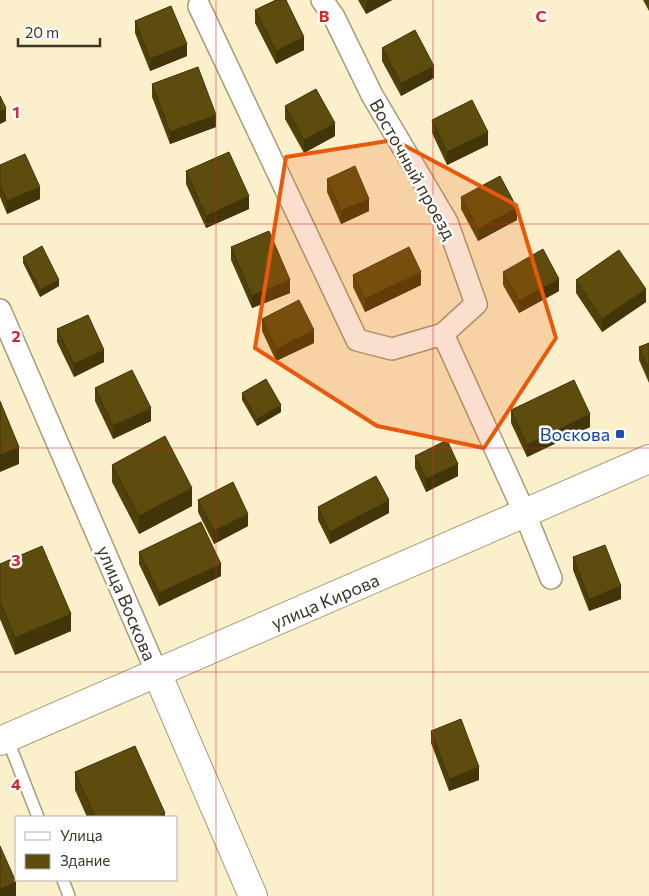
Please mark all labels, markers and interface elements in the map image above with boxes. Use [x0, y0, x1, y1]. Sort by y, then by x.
text: B [319, 6, 330, 25]
text: C [536, 6, 547, 25]
scale bar [18, 15, 100, 47]
text: 20 m [25, 23, 59, 41]
street label: Восточный проезд [365, 95, 461, 244]
text: 1 [12, 102, 20, 121]
text: 2 [11, 326, 21, 345]
place label: Воскова [540, 423, 610, 445]
marker: Воскова [614, 428, 626, 440]
street label: улица Воскова [93, 542, 161, 664]
text: 3 [11, 550, 21, 569]
street label: улица Кирова [268, 568, 382, 634]
text: 4 [11, 774, 21, 793]
legend [15, 816, 178, 881]
text: Улица [60, 826, 102, 844]
text: Здание [60, 851, 110, 869]

